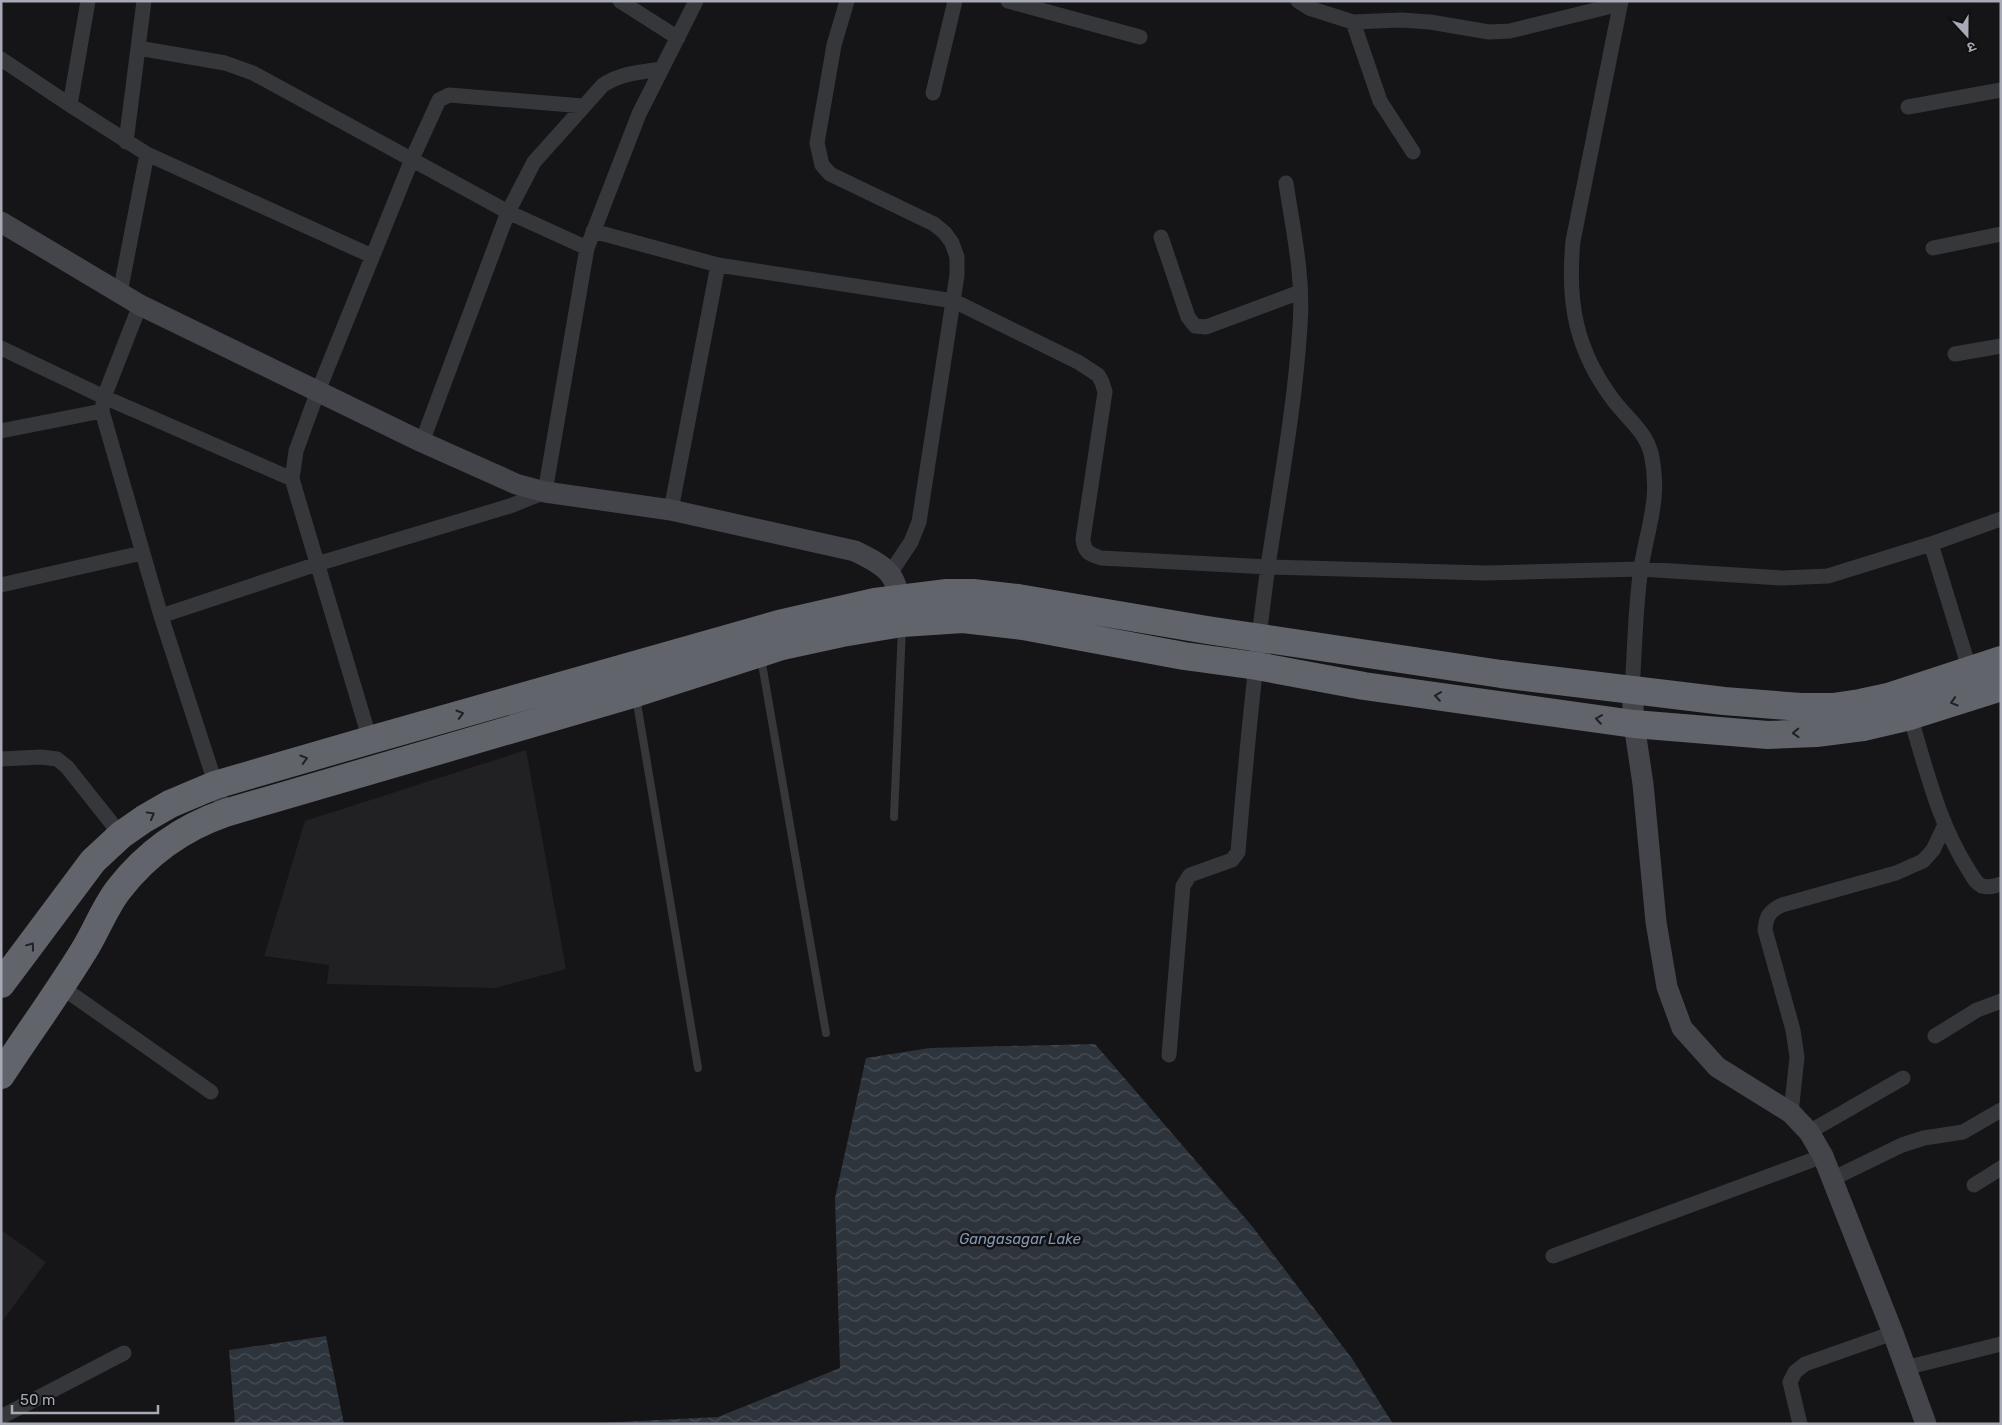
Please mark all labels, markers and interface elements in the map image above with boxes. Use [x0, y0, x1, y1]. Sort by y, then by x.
north arrow [1942, 10, 1992, 60]
text: उ [1964, 37, 1978, 56]
one-way arrow [1434, 691, 1442, 702]
one-way arrow [1951, 696, 1959, 706]
one-way arrow [455, 709, 464, 720]
one-way arrow [1595, 714, 1603, 724]
one-way arrow [1791, 728, 1799, 739]
one-way arrow [299, 754, 307, 764]
one-way arrow [146, 811, 155, 821]
one-way arrow [25, 943, 33, 952]
water label: Gangasagar Lake [959, 1230, 1082, 1248]
scale bar [12, 1382, 159, 1414]
text: 50 m [20, 1391, 55, 1409]

